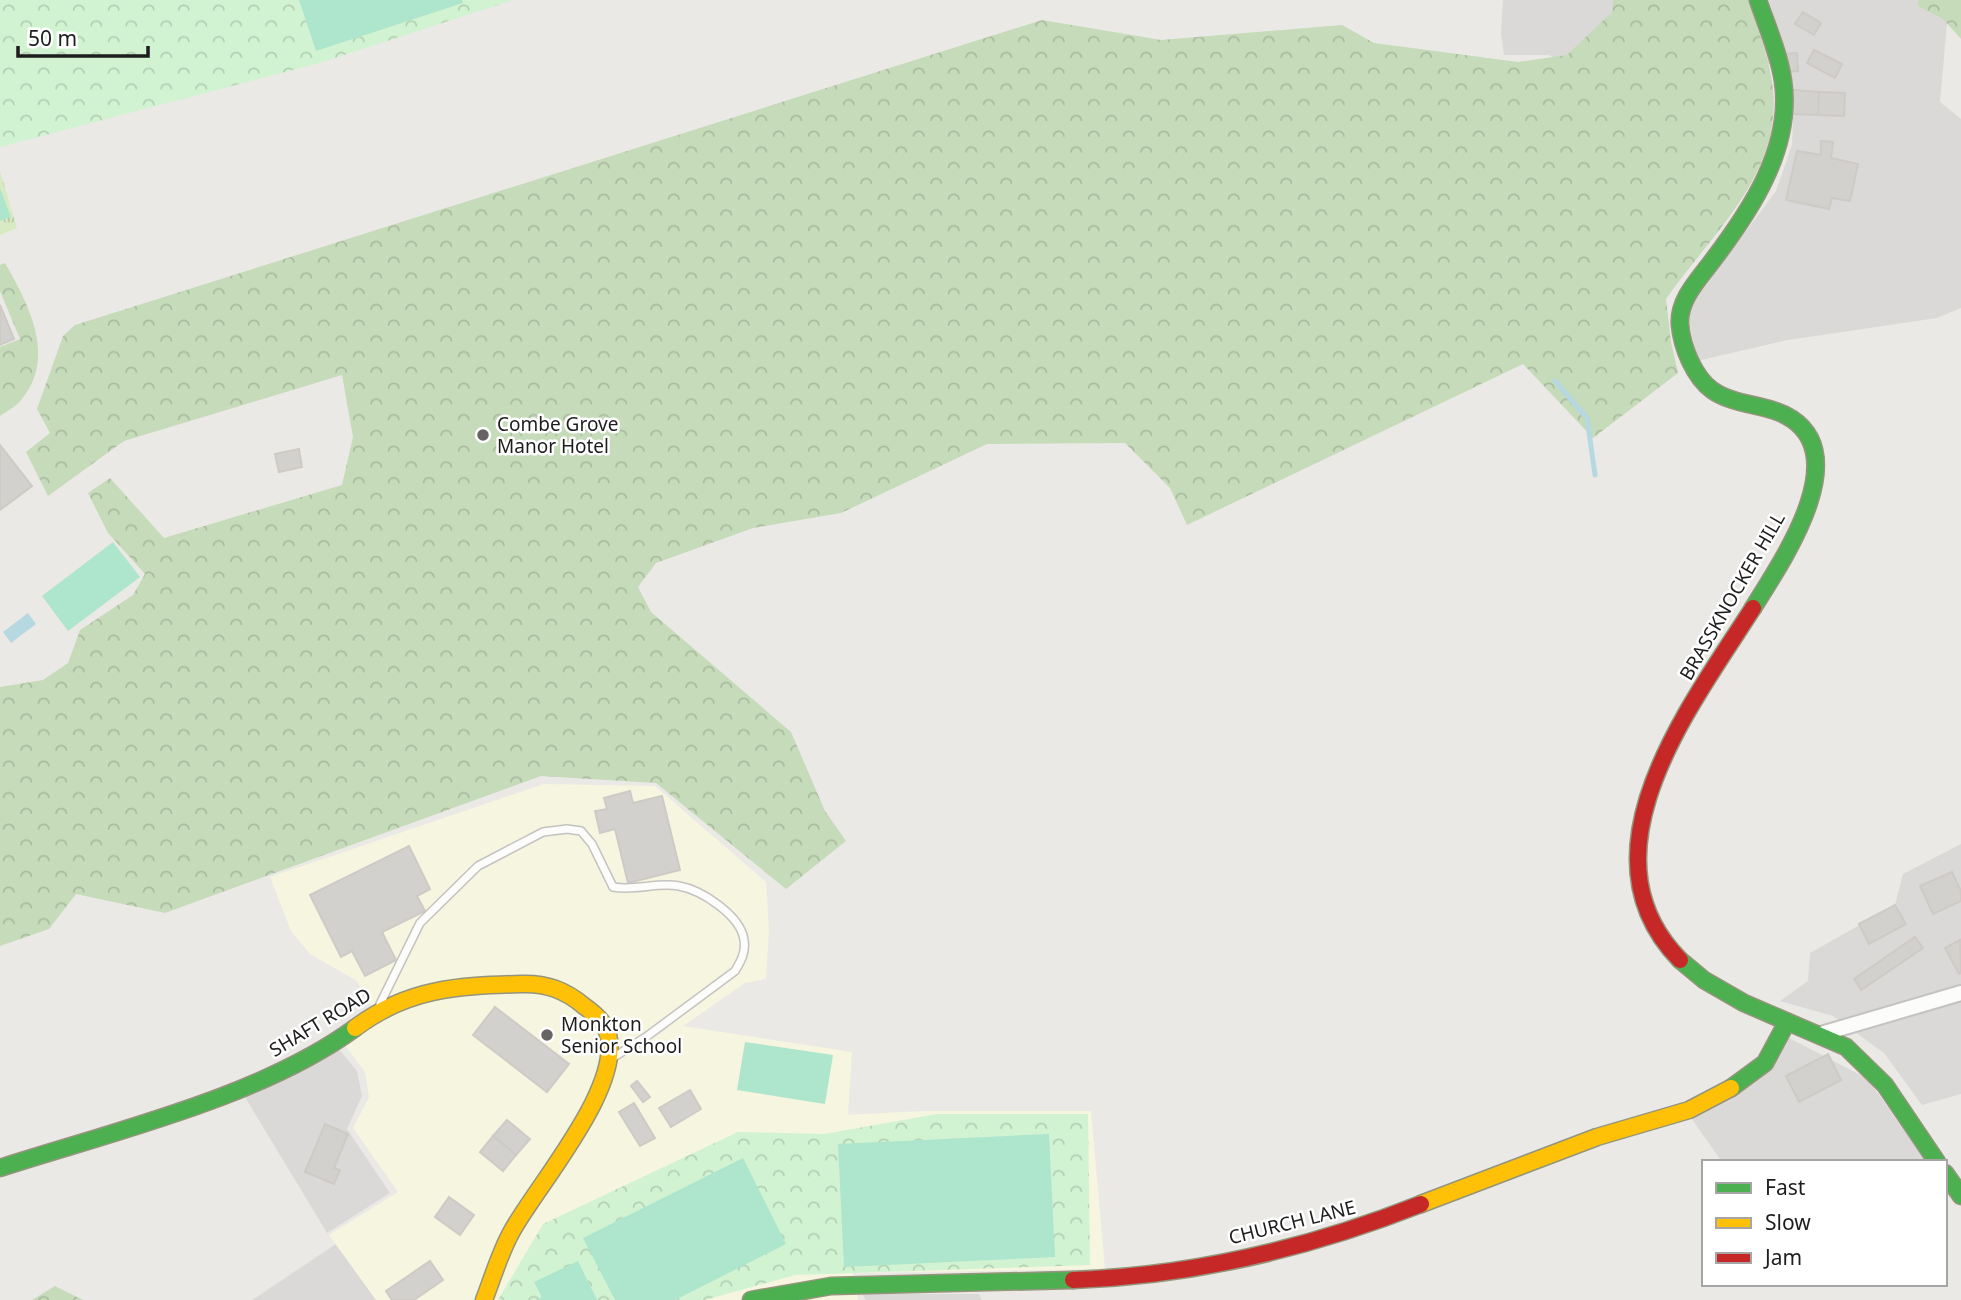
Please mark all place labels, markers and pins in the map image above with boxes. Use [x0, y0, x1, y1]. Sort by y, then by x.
place label: Combe Grove Manor Hotel [497, 411, 618, 459]
marker: Combe Grove Manor Hotel [475, 427, 491, 443]
place label: Monkton Senior School [561, 1011, 682, 1059]
marker: Monkton Senior School [539, 1027, 555, 1043]

